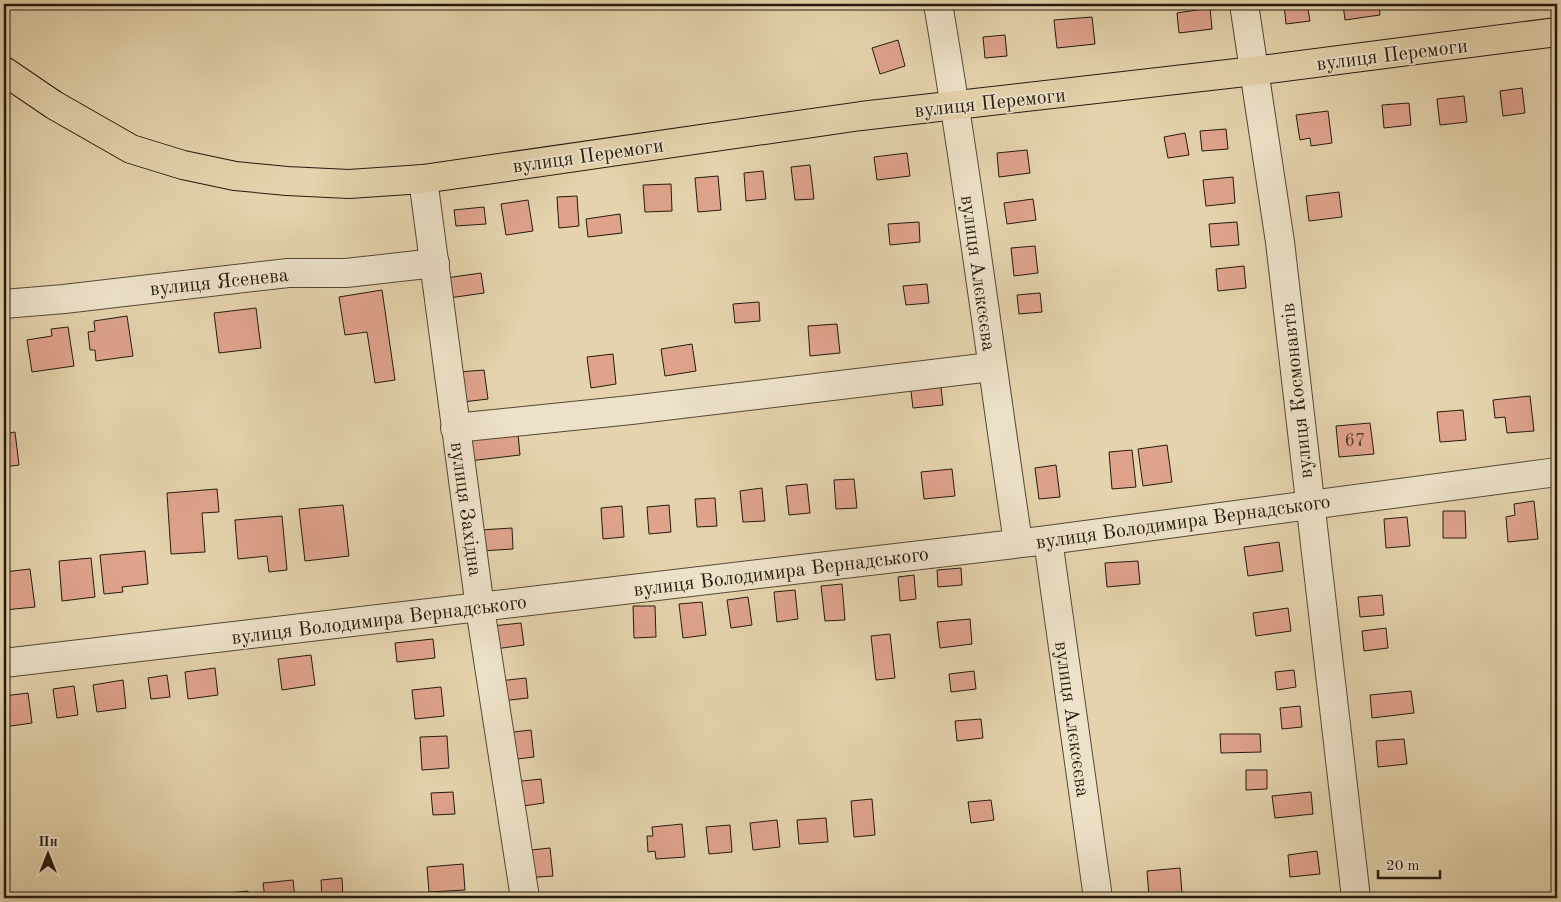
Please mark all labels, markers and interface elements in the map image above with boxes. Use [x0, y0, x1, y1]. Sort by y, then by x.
street label: вулиця Перемоги [1315, 37, 1469, 75]
street label: вулиця Перемоги [913, 86, 1067, 122]
street label: вулиця Перемоги [511, 136, 665, 177]
street label: вулиця Алєксєєва [956, 194, 998, 353]
street label: вулиця Ясенева [149, 266, 290, 300]
street label: вулиця Космонавтів [1279, 302, 1317, 480]
house number: 67 [1345, 432, 1365, 450]
street label: вулиця Західна [446, 441, 484, 578]
street label: вулиця Володимира Вернадського [1035, 492, 1332, 554]
street label: вулиця Володимира Вернадського [632, 545, 930, 601]
street label: вулиця Володимира Вернадського [230, 593, 528, 649]
street label: вулиця Алєксєєва [1050, 640, 1092, 799]
north arrow [22, 830, 72, 880]
text: Пн [38, 835, 58, 849]
scale bar [1378, 847, 1441, 879]
text: 20 m [1386, 859, 1420, 874]

